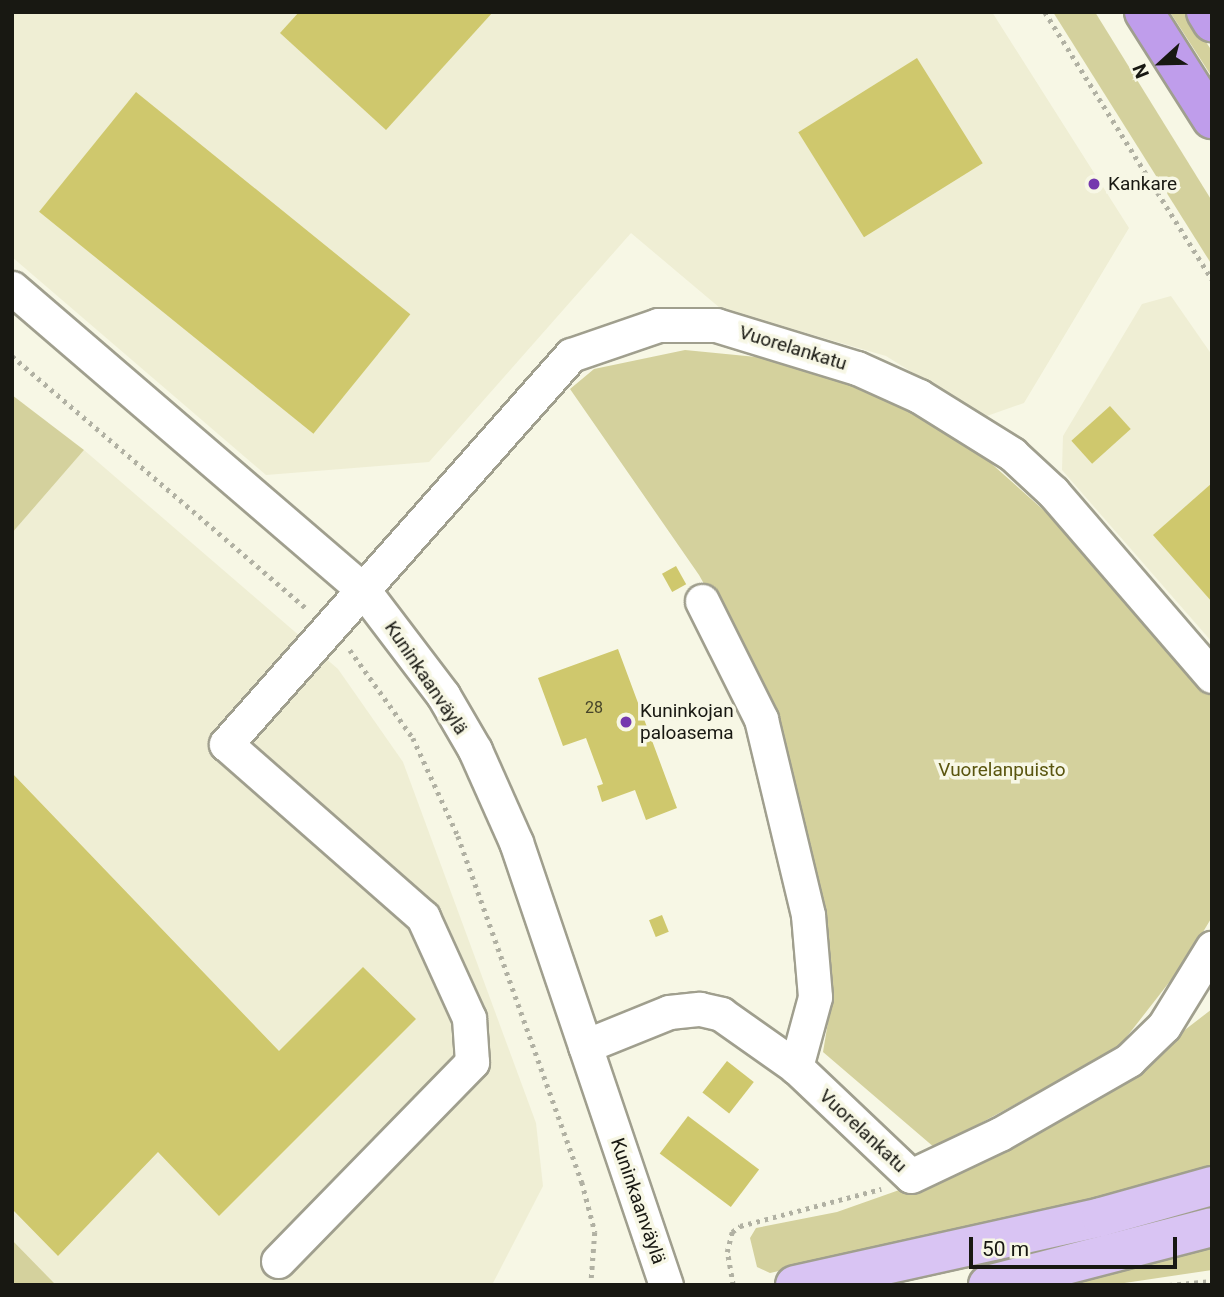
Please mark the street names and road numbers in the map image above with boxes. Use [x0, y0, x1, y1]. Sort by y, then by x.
street label: Vuorelankatu [736, 321, 850, 375]
street label: Kuninkaanväylä [380, 617, 472, 739]
street label: Vuorelankatu [814, 1085, 912, 1177]
street label: Kuninkaanväylä [606, 1135, 670, 1267]

